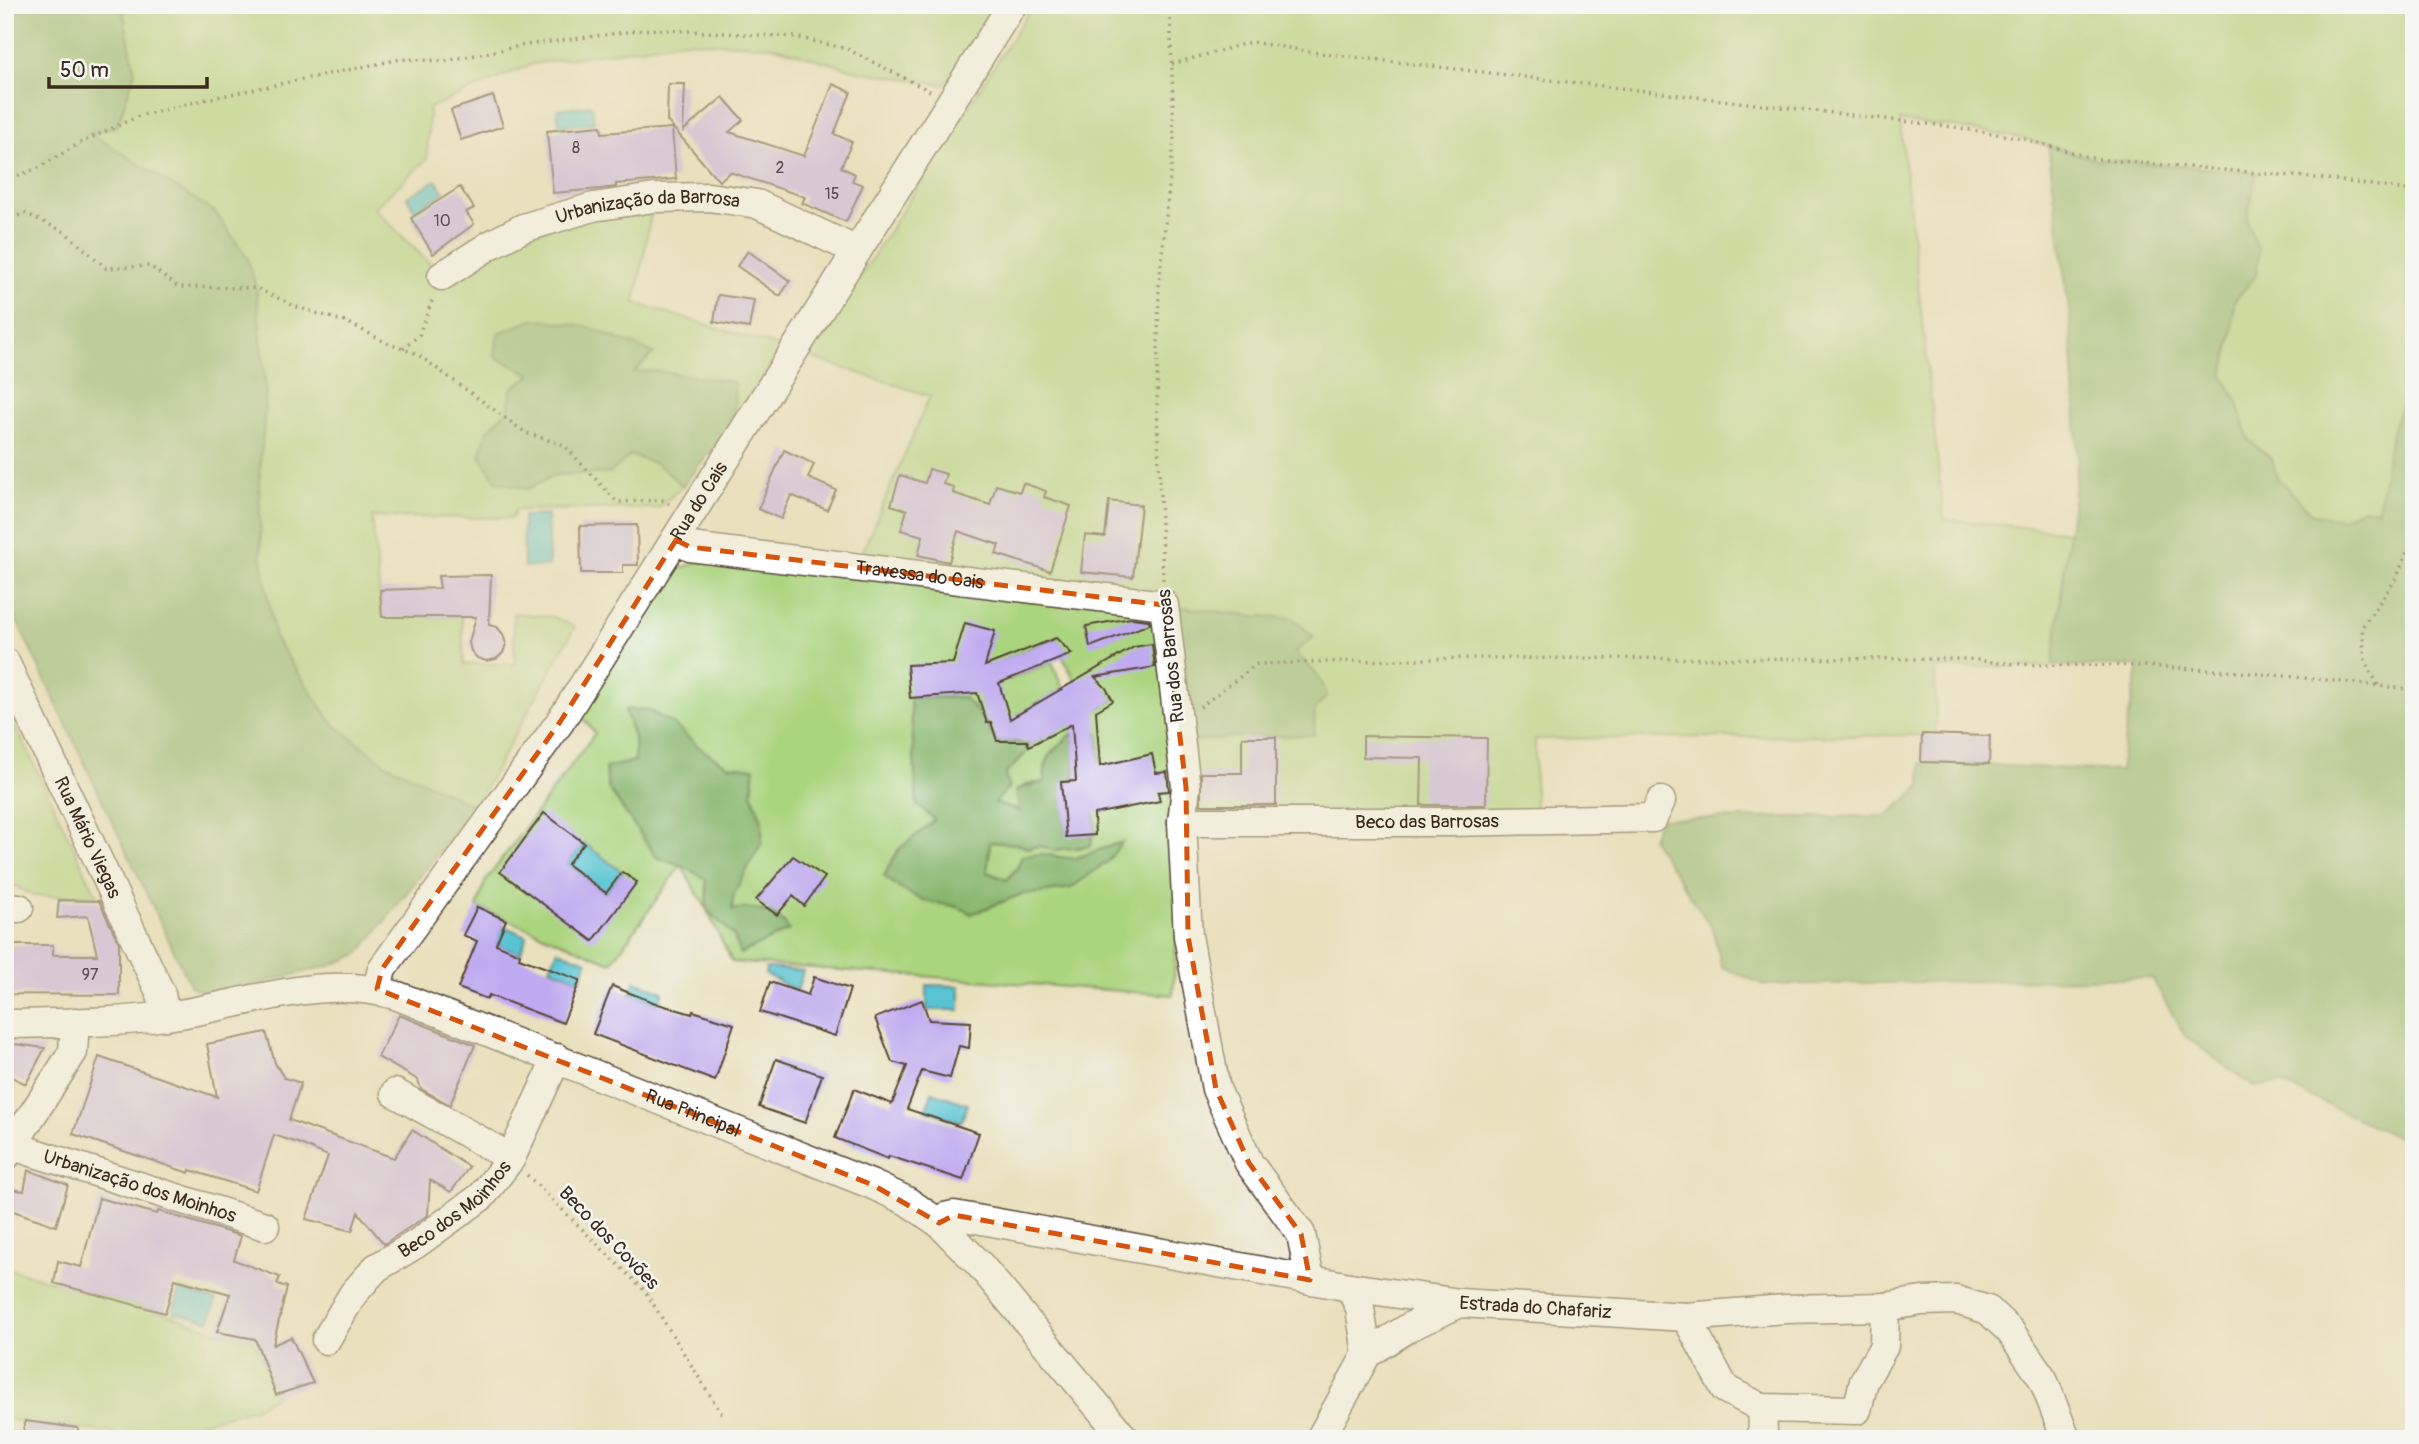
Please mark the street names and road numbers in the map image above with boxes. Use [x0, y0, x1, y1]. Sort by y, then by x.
street label: Urbanização da Barrosa [553, 185, 742, 230]
street label: Rua do Cais [665, 457, 733, 545]
street label: Travessa do Cais [854, 555, 986, 595]
street label: Rua dos Barrosas [1152, 588, 1190, 724]
street label: Rua Mário Viegas [49, 773, 127, 903]
street label: Beco das Barrosas [1355, 809, 1500, 834]
street label: Rua Principal [642, 1084, 744, 1143]
street label: Urbanização dos Moinhos [40, 1144, 240, 1228]
street label: Beco dos Moinhos [394, 1155, 517, 1264]
street label: Beco dos Covões [554, 1181, 665, 1295]
street label: Estrada do Chafariz [1459, 1291, 1613, 1324]

